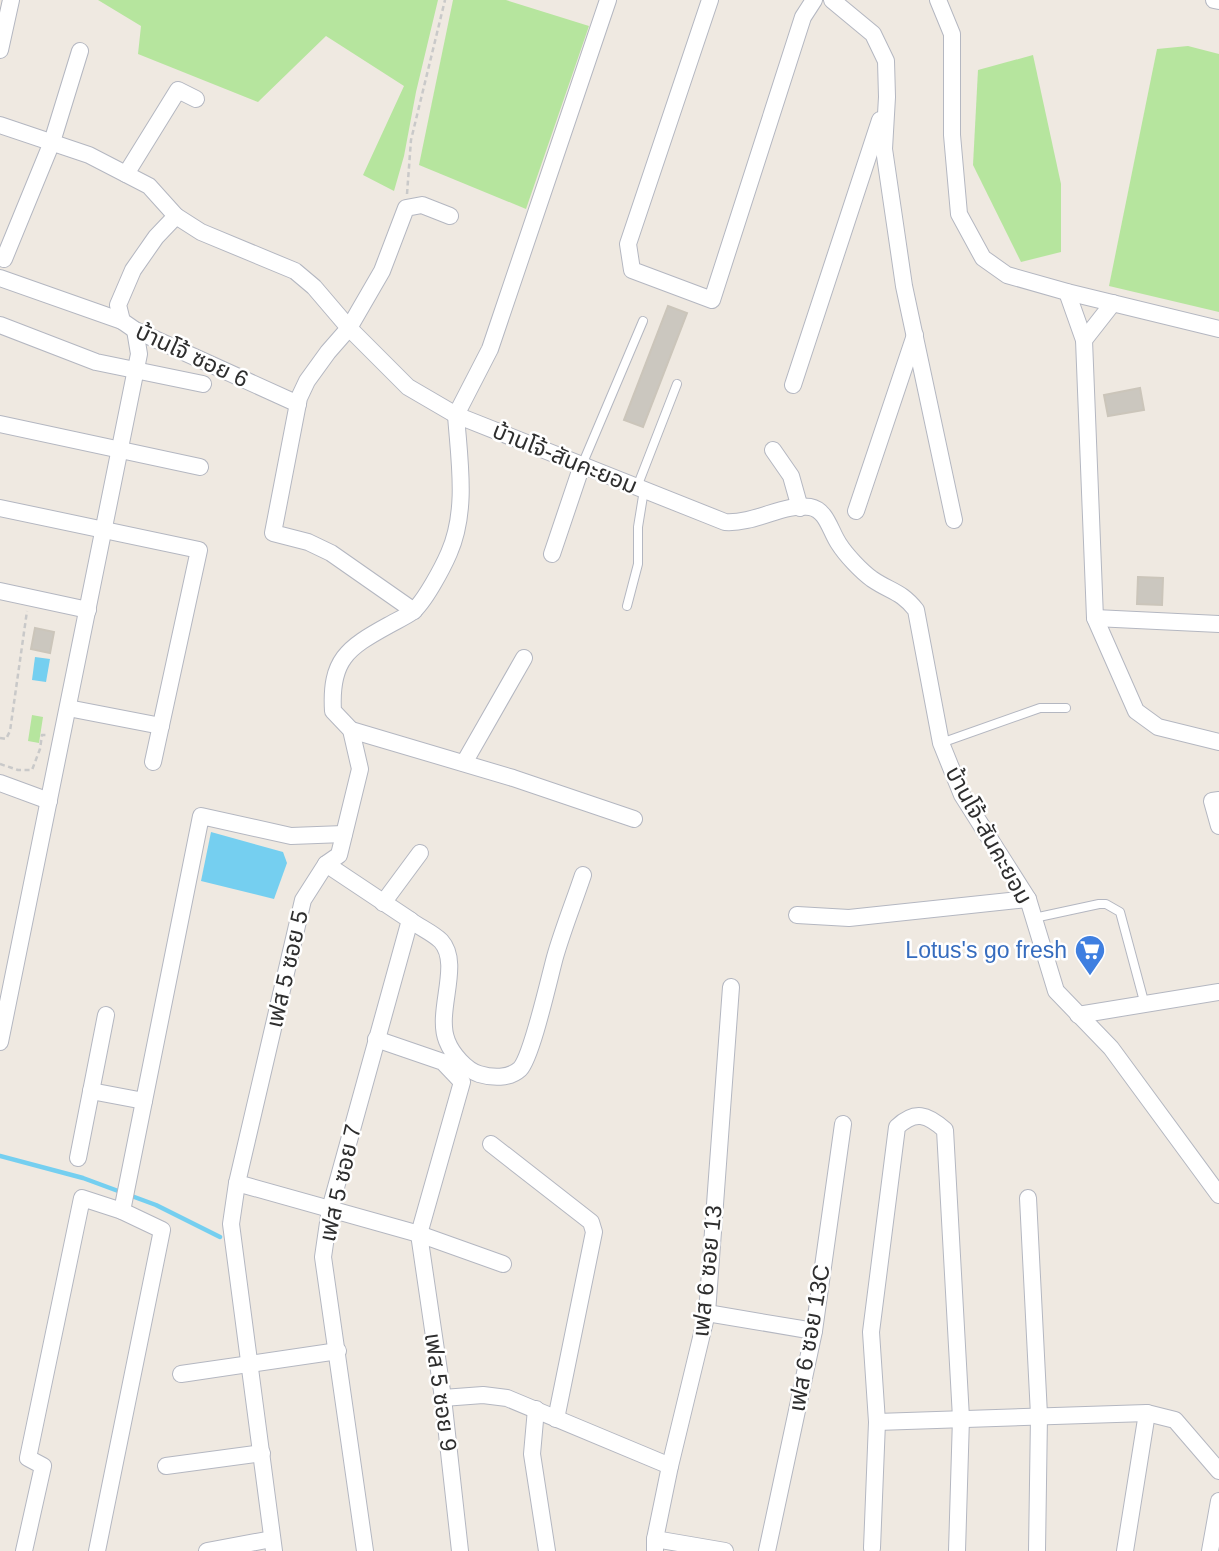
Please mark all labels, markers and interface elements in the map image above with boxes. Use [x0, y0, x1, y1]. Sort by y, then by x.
street label: บ้านโจ้ ซอย 6 [132, 318, 252, 392]
street label: บ้านโจ้-สันคะยอม [489, 417, 641, 499]
street label: บ้านโจ้-สันคะยอม [940, 761, 1038, 909]
street label: เฟส 5 ซอย 5 [261, 908, 313, 1030]
supermarket icon: Lotus's go fresh [1073, 933, 1107, 977]
place label: Lotus's go fresh [905, 937, 1067, 963]
street label: เฟส 5 ซอย 7 [314, 1122, 366, 1244]
street label: เฟส 6 ซอย 13 [687, 1204, 727, 1338]
street label: เฟส 6 ซอย 13C [783, 1262, 835, 1414]
street label: เฟส 5 ซอย 9 [420, 1331, 462, 1453]

